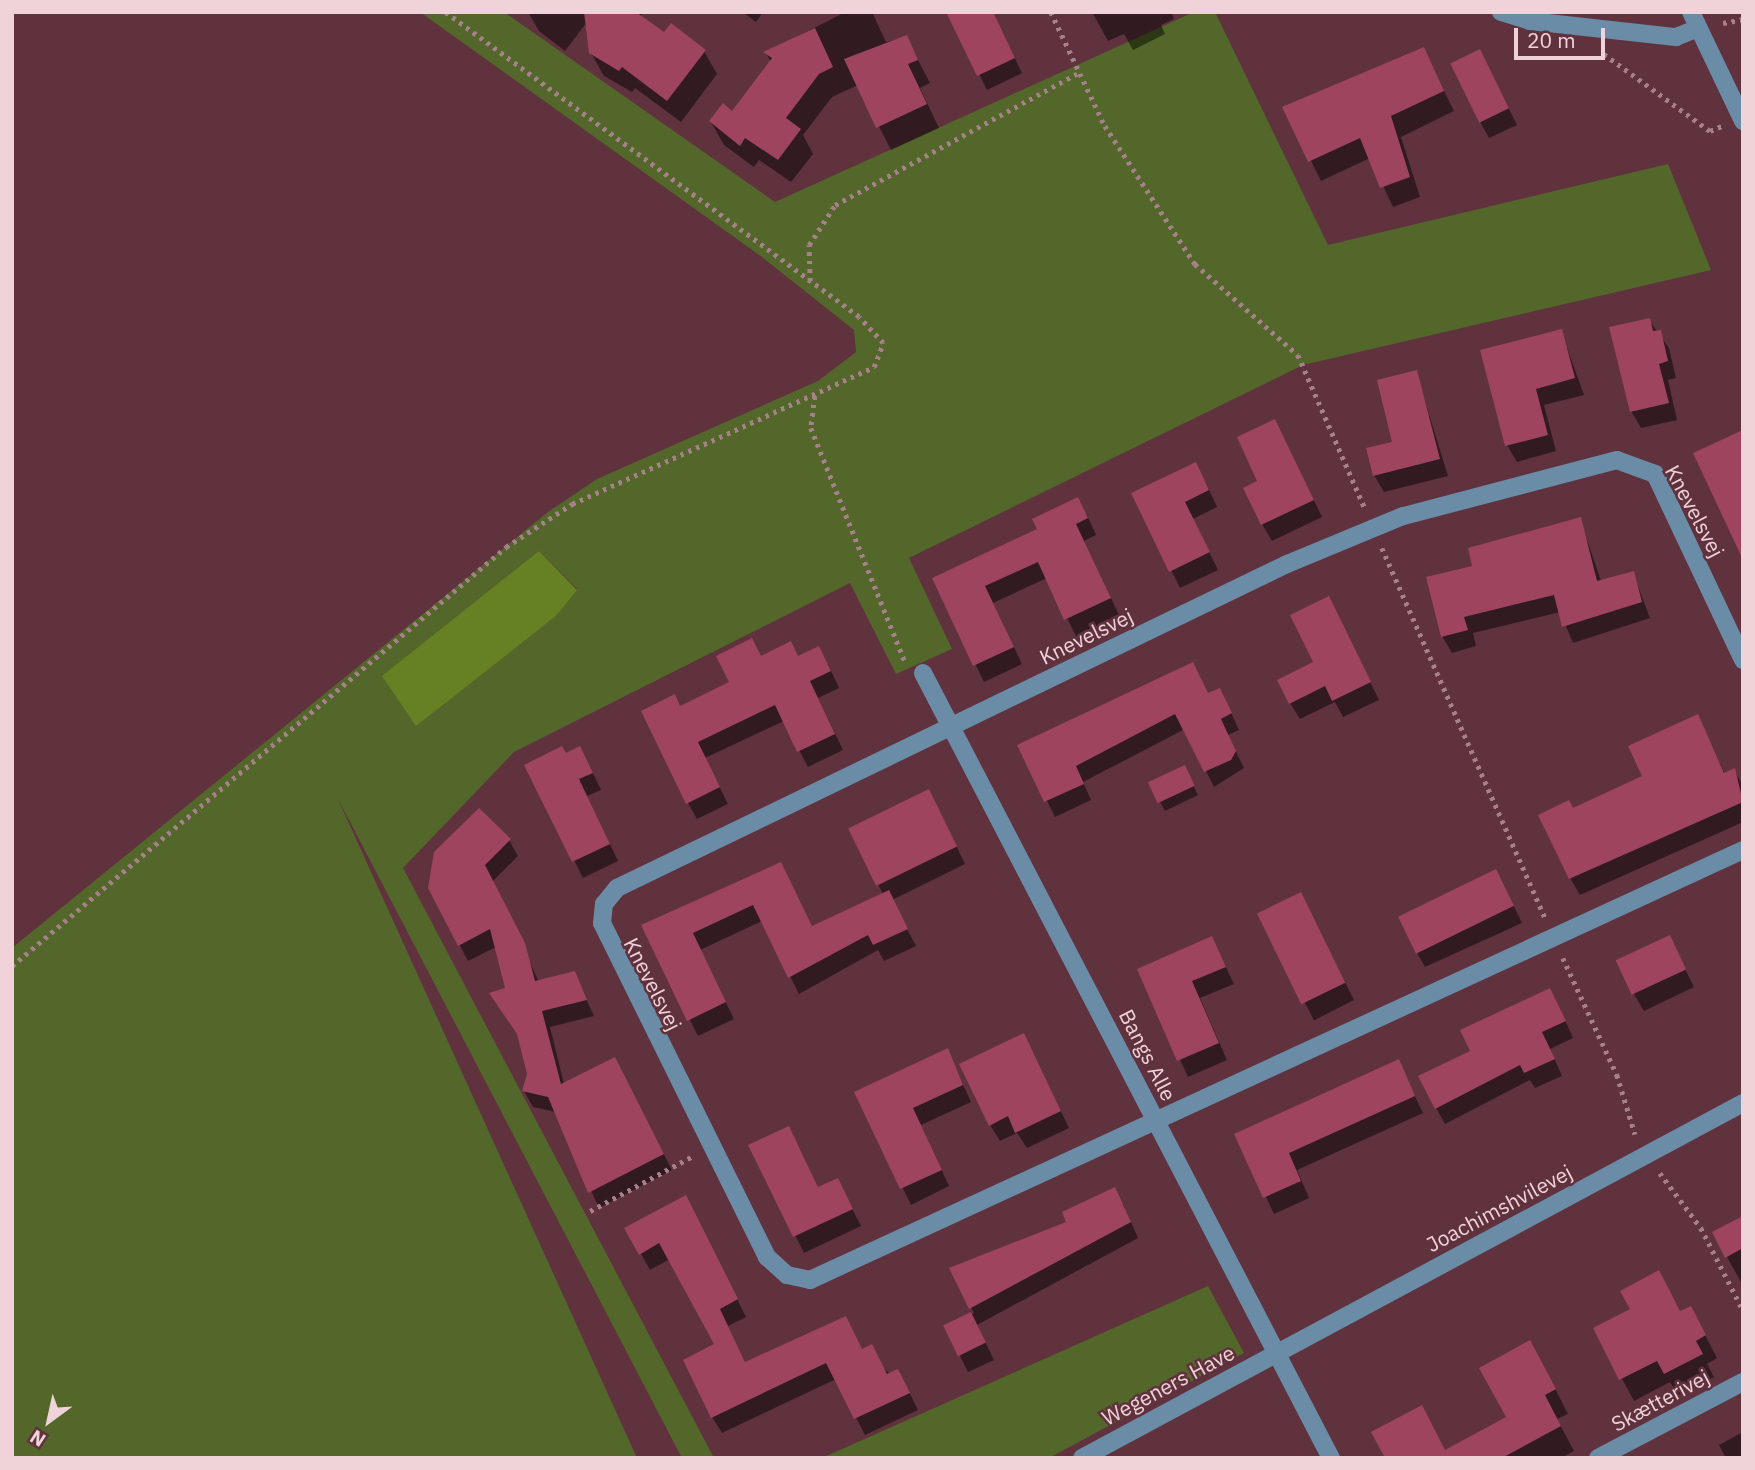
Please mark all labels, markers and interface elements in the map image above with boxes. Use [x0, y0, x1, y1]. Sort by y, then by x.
scale bar [1517, 14, 1608, 58]
text: 20 m [1527, 26, 1576, 54]
street label: Knevelsvej [1660, 461, 1730, 561]
street label: Knevelsvej [1035, 603, 1137, 669]
street label: Knevelsvej [619, 933, 687, 1035]
street label: Bangs Alle [1114, 1005, 1182, 1105]
street label: Joachimshvilevej [1422, 1159, 1576, 1257]
street label: Wegeners Have [1097, 1340, 1239, 1430]
street label: Skætterivej [1607, 1364, 1713, 1436]
north arrow [14, 1386, 84, 1456]
text: N [25, 1425, 50, 1452]

